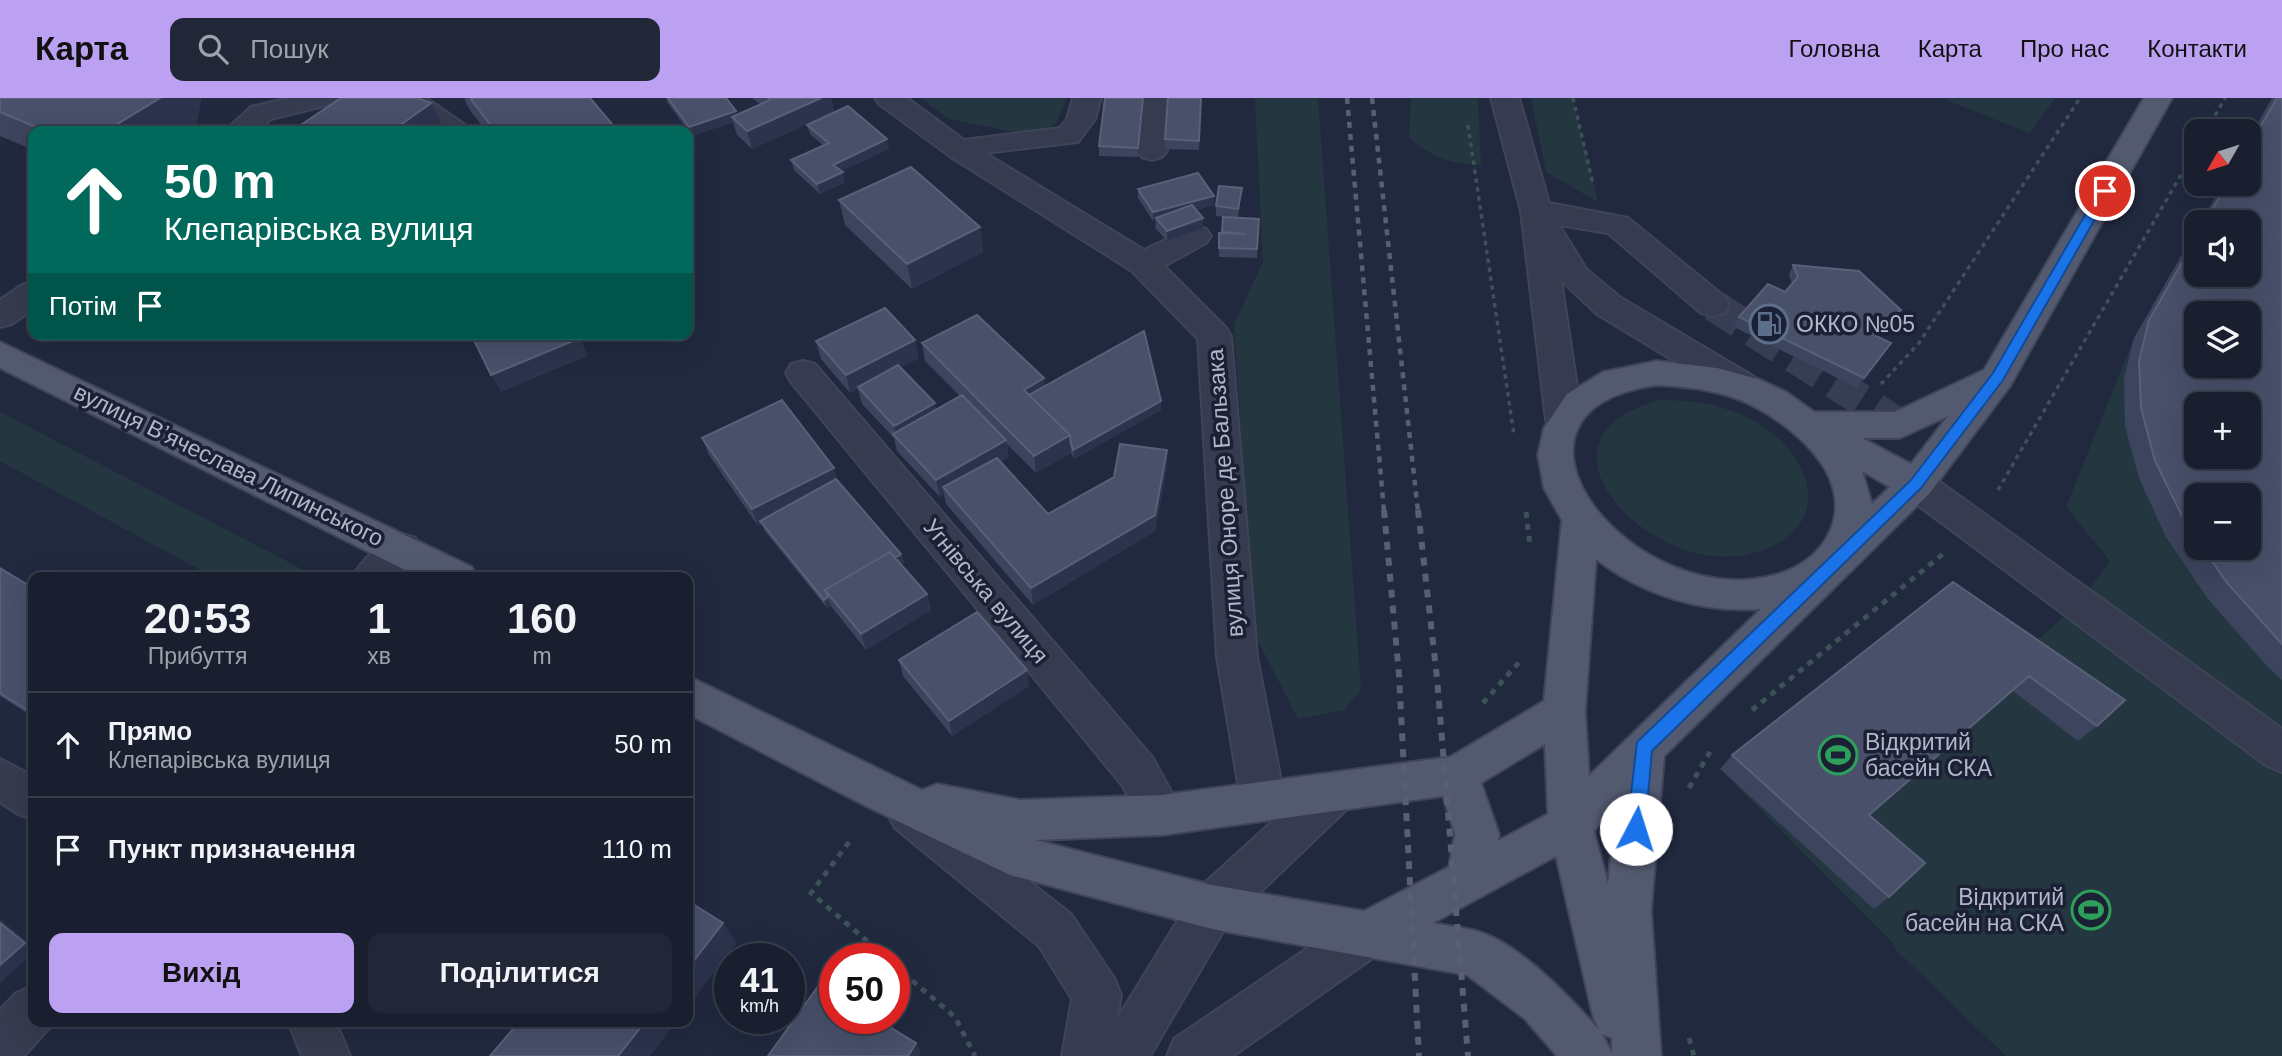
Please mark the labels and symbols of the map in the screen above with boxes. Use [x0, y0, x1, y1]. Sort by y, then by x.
north arrow [2184, 119, 2261, 196]
pin [2075, 161, 2135, 221]
fuel station icon: ОККО №05 [1748, 303, 1790, 345]
place label: ОККО №05 [1796, 311, 1915, 337]
street label: вулиця Оноре де Бальзака [1202, 348, 1248, 638]
street label: вулиця Вʼячеслава Липинського [70, 379, 388, 551]
street label: Угнівська вулиця [918, 514, 1054, 668]
place label: Відкритий басейн СКА [1865, 729, 1993, 781]
sports icon: Відкритий басейн СКА [1817, 734, 1859, 776]
position arrow [1599, 792, 1673, 866]
place label: Відкритий басейн на СКА [1905, 884, 2065, 936]
sports icon: Відкритий басейн на СКА [2070, 889, 2112, 931]
speed limit sign: 50 [819, 943, 910, 1034]

